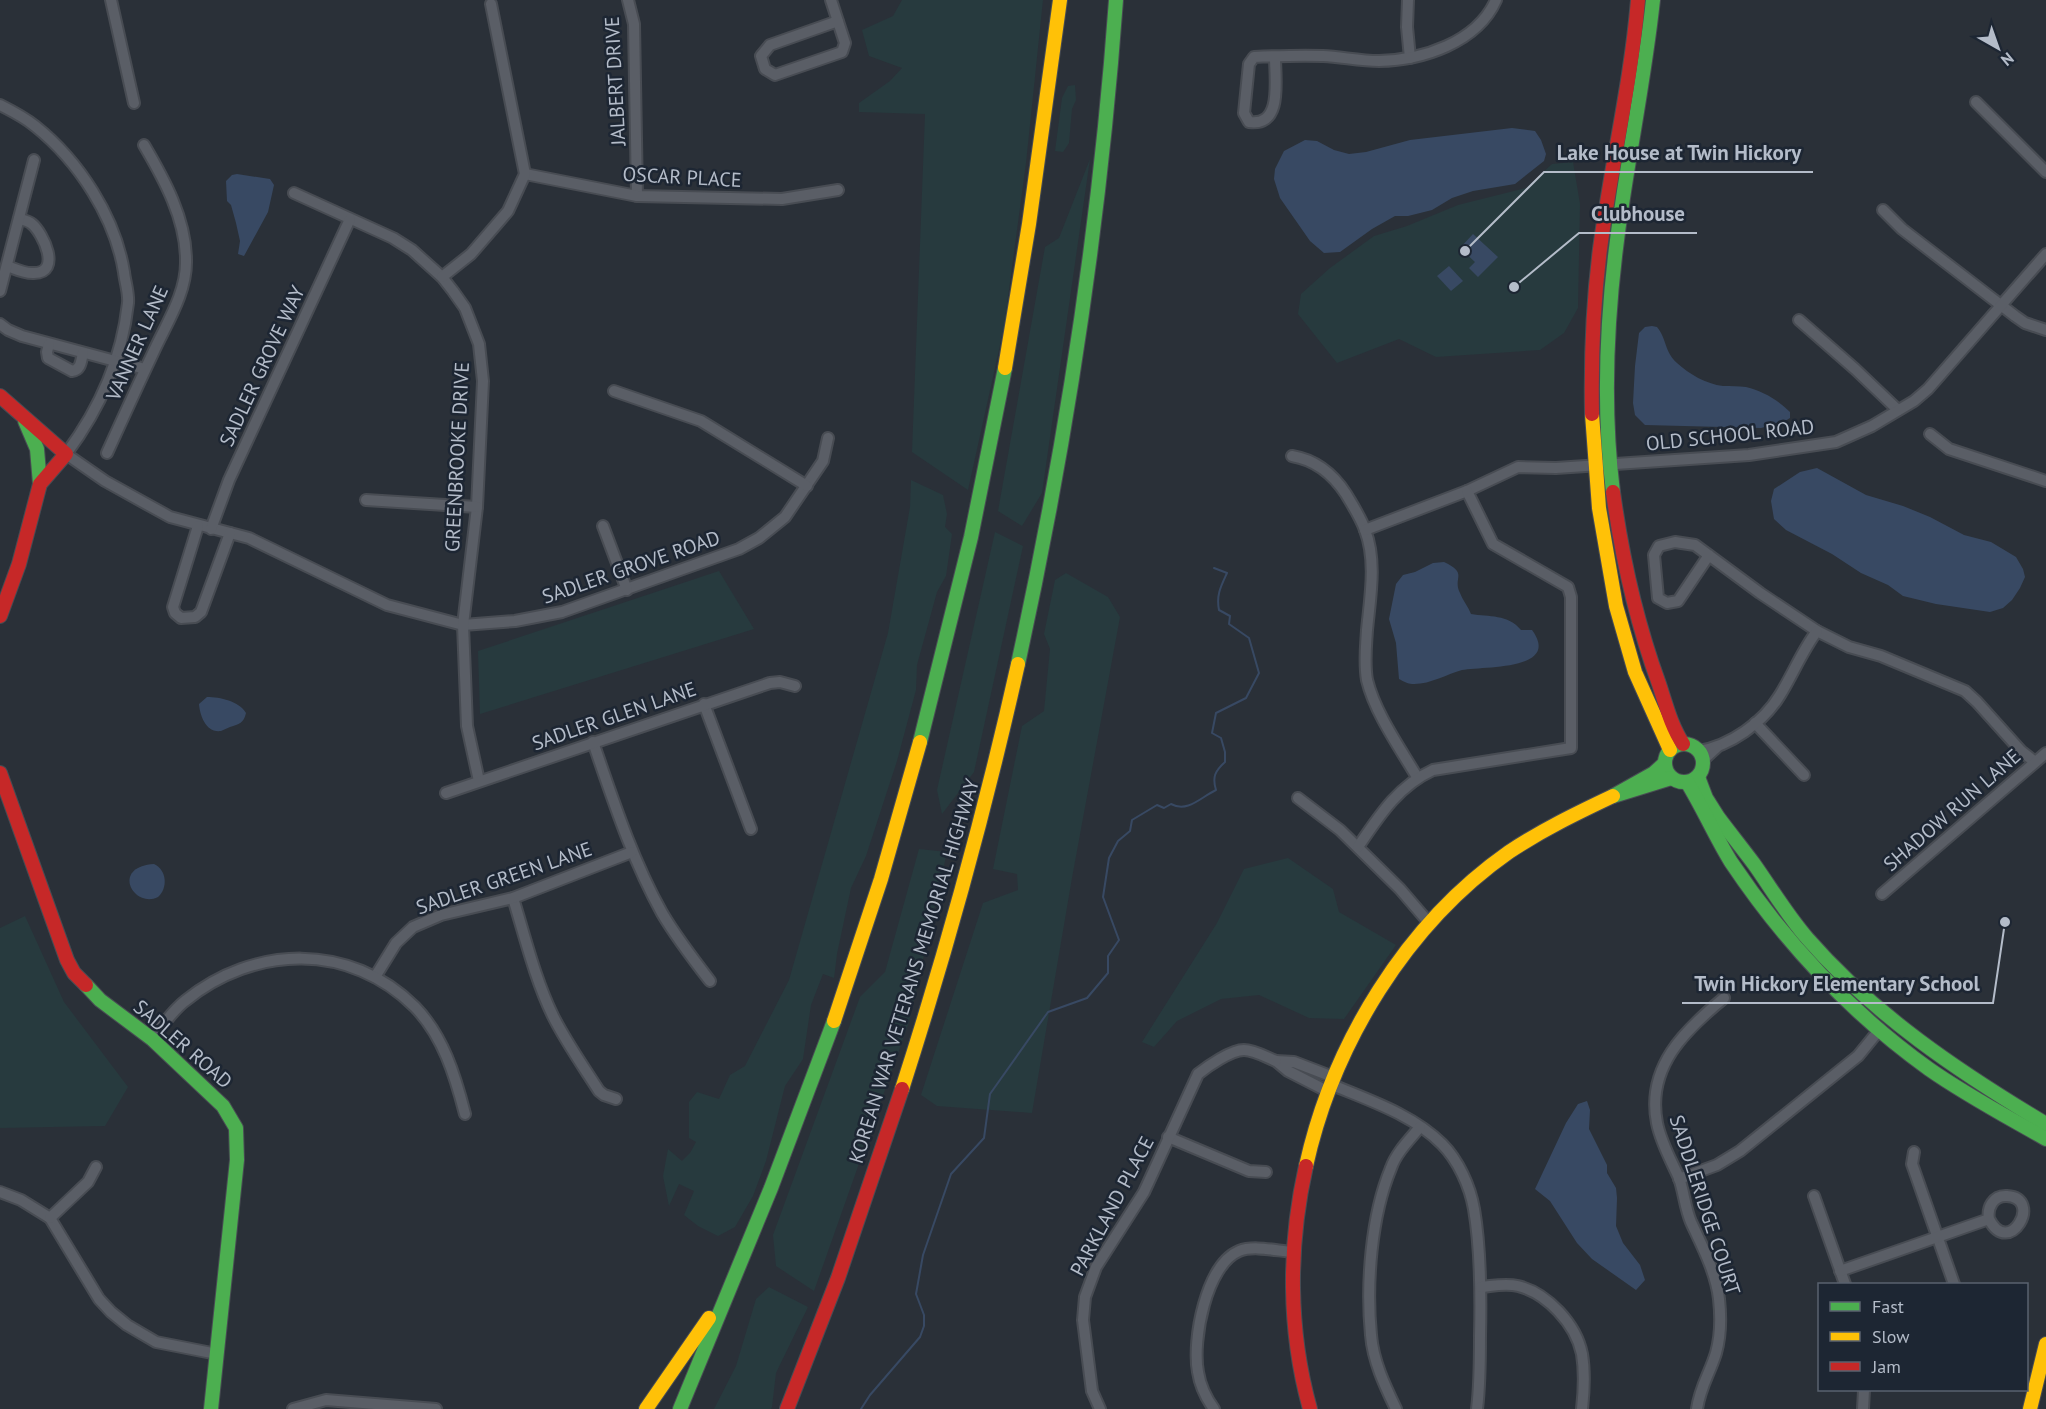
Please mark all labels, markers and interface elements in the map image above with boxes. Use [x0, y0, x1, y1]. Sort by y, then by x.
street label: JALBERT DRIVE [599, 16, 631, 147]
north arrow [1968, 18, 2028, 78]
text: N [1997, 48, 2018, 71]
callout: Lake House at Twin Hickory [1544, 133, 1813, 172]
text: Lake House at Twin Hickory [1557, 139, 1802, 166]
street label: OSCAR PLACE [622, 161, 742, 193]
callout: Clubhouse [1579, 194, 1697, 233]
text: Clubhouse [1591, 200, 1685, 227]
street label: VANNER LANE [100, 281, 174, 406]
street label: SADLER GROVE WAY [213, 281, 311, 451]
street label: GREENBROOKE DRIVE [439, 361, 475, 553]
street label: OLD SCHOOL ROAD [1645, 413, 1815, 457]
street label: SADLER GROVE ROAD [539, 524, 723, 610]
street label: SADLER GLEN LANE [528, 676, 700, 756]
street label: SHADOW RUN LANE [1878, 743, 2026, 877]
street label: KOREAN WAR VETERANS MEMORIAL HIGHWAY [843, 775, 985, 1167]
street label: SADLER GREEN LANE [413, 836, 595, 920]
callout: Twin Hickory Elementary School [1682, 964, 1993, 1003]
text: Twin Hickory Elementary School [1694, 970, 1981, 997]
street label: SADLER ROAD [128, 994, 238, 1094]
street label: SADDLERIDGE COURT [1664, 1112, 1746, 1298]
street label: PARKLAND PLACE [1064, 1132, 1160, 1280]
legend [1818, 1283, 2028, 1391]
text: Fast [1872, 1295, 1904, 1318]
text: Slow [1872, 1325, 1910, 1348]
text: Jam [1871, 1355, 1901, 1378]

